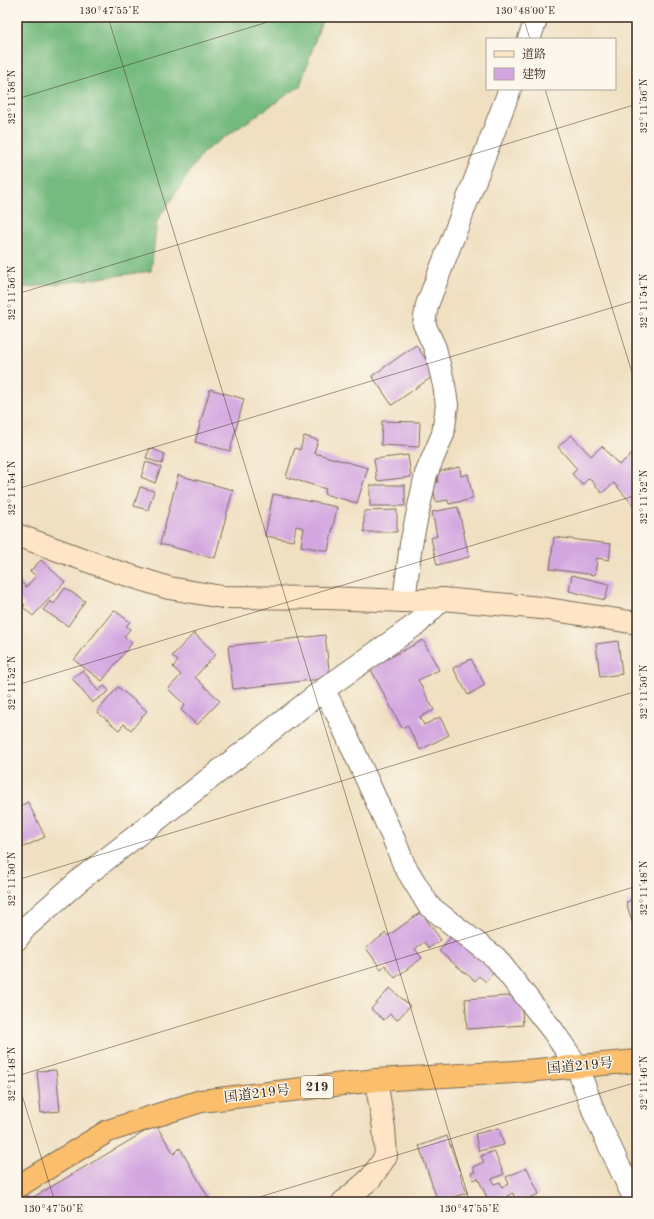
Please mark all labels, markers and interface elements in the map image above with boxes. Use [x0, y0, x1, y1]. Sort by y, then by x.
text: 130°47'55"E [79, 6, 139, 16]
text: 130°48'00"E [495, 6, 555, 16]
legend [486, 38, 616, 90]
text: 道路 [522, 47, 546, 61]
text: 建物 [522, 67, 546, 81]
text: 32°11'58"N [7, 69, 17, 124]
text: 32°11'56"N [639, 78, 649, 133]
text: 32°11'56"N [7, 265, 17, 320]
text: 32°11'54"N [639, 273, 649, 328]
text: 32°11'54"N [7, 460, 17, 515]
text: 32°11'52"N [639, 469, 649, 524]
text: 32°11'52"N [7, 655, 17, 710]
text: 32°11'50"N [639, 664, 649, 719]
text: 32°11'50"N [7, 851, 17, 906]
text: 32°11'48"N [639, 860, 649, 915]
text: 32°11'48"N [7, 1046, 17, 1101]
street label: 国道219号 [546, 1055, 614, 1076]
text: 32°11'46"N [639, 1055, 649, 1110]
road number: 219 [301, 1076, 333, 1098]
street label: 国道219号 [223, 1082, 291, 1105]
text: 130°47'50"E [23, 1204, 83, 1214]
text: 130°47'55"E [439, 1204, 499, 1214]

